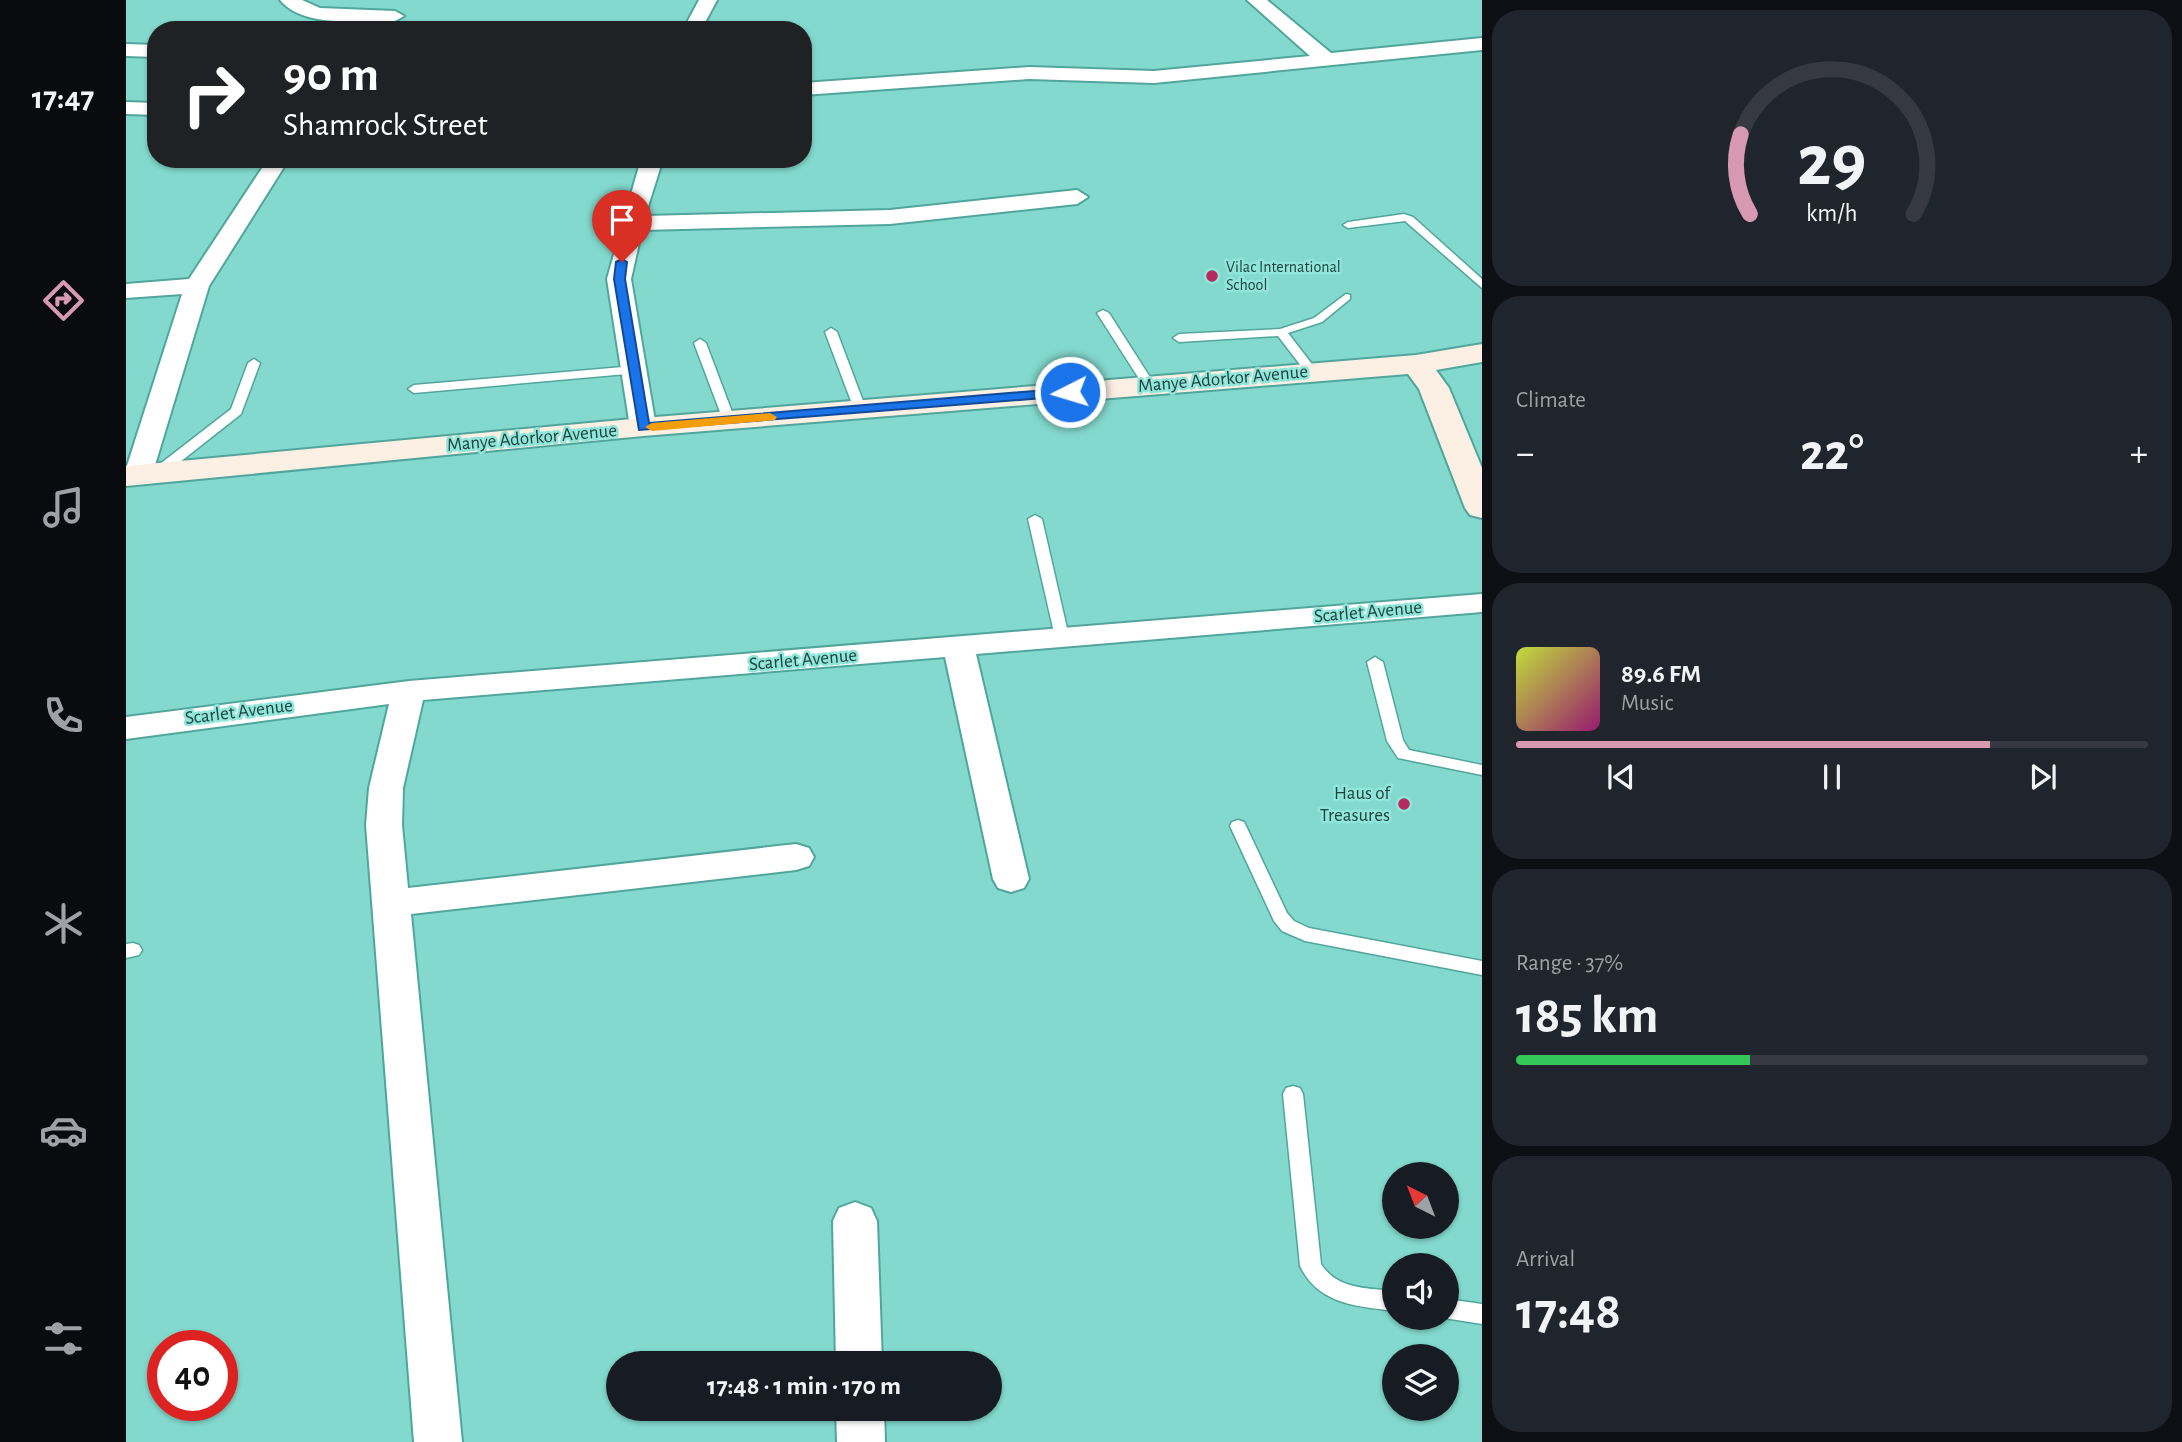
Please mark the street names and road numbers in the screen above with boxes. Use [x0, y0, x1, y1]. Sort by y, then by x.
street label: Manye Adorkor Avenue [1137, 362, 1309, 396]
street label: Manye Adorkor Avenue [446, 421, 618, 455]
street label: Scarlet Avenue [1313, 598, 1423, 626]
street label: Scarlet Avenue [748, 646, 858, 674]
street label: Scarlet Avenue [184, 696, 294, 728]

